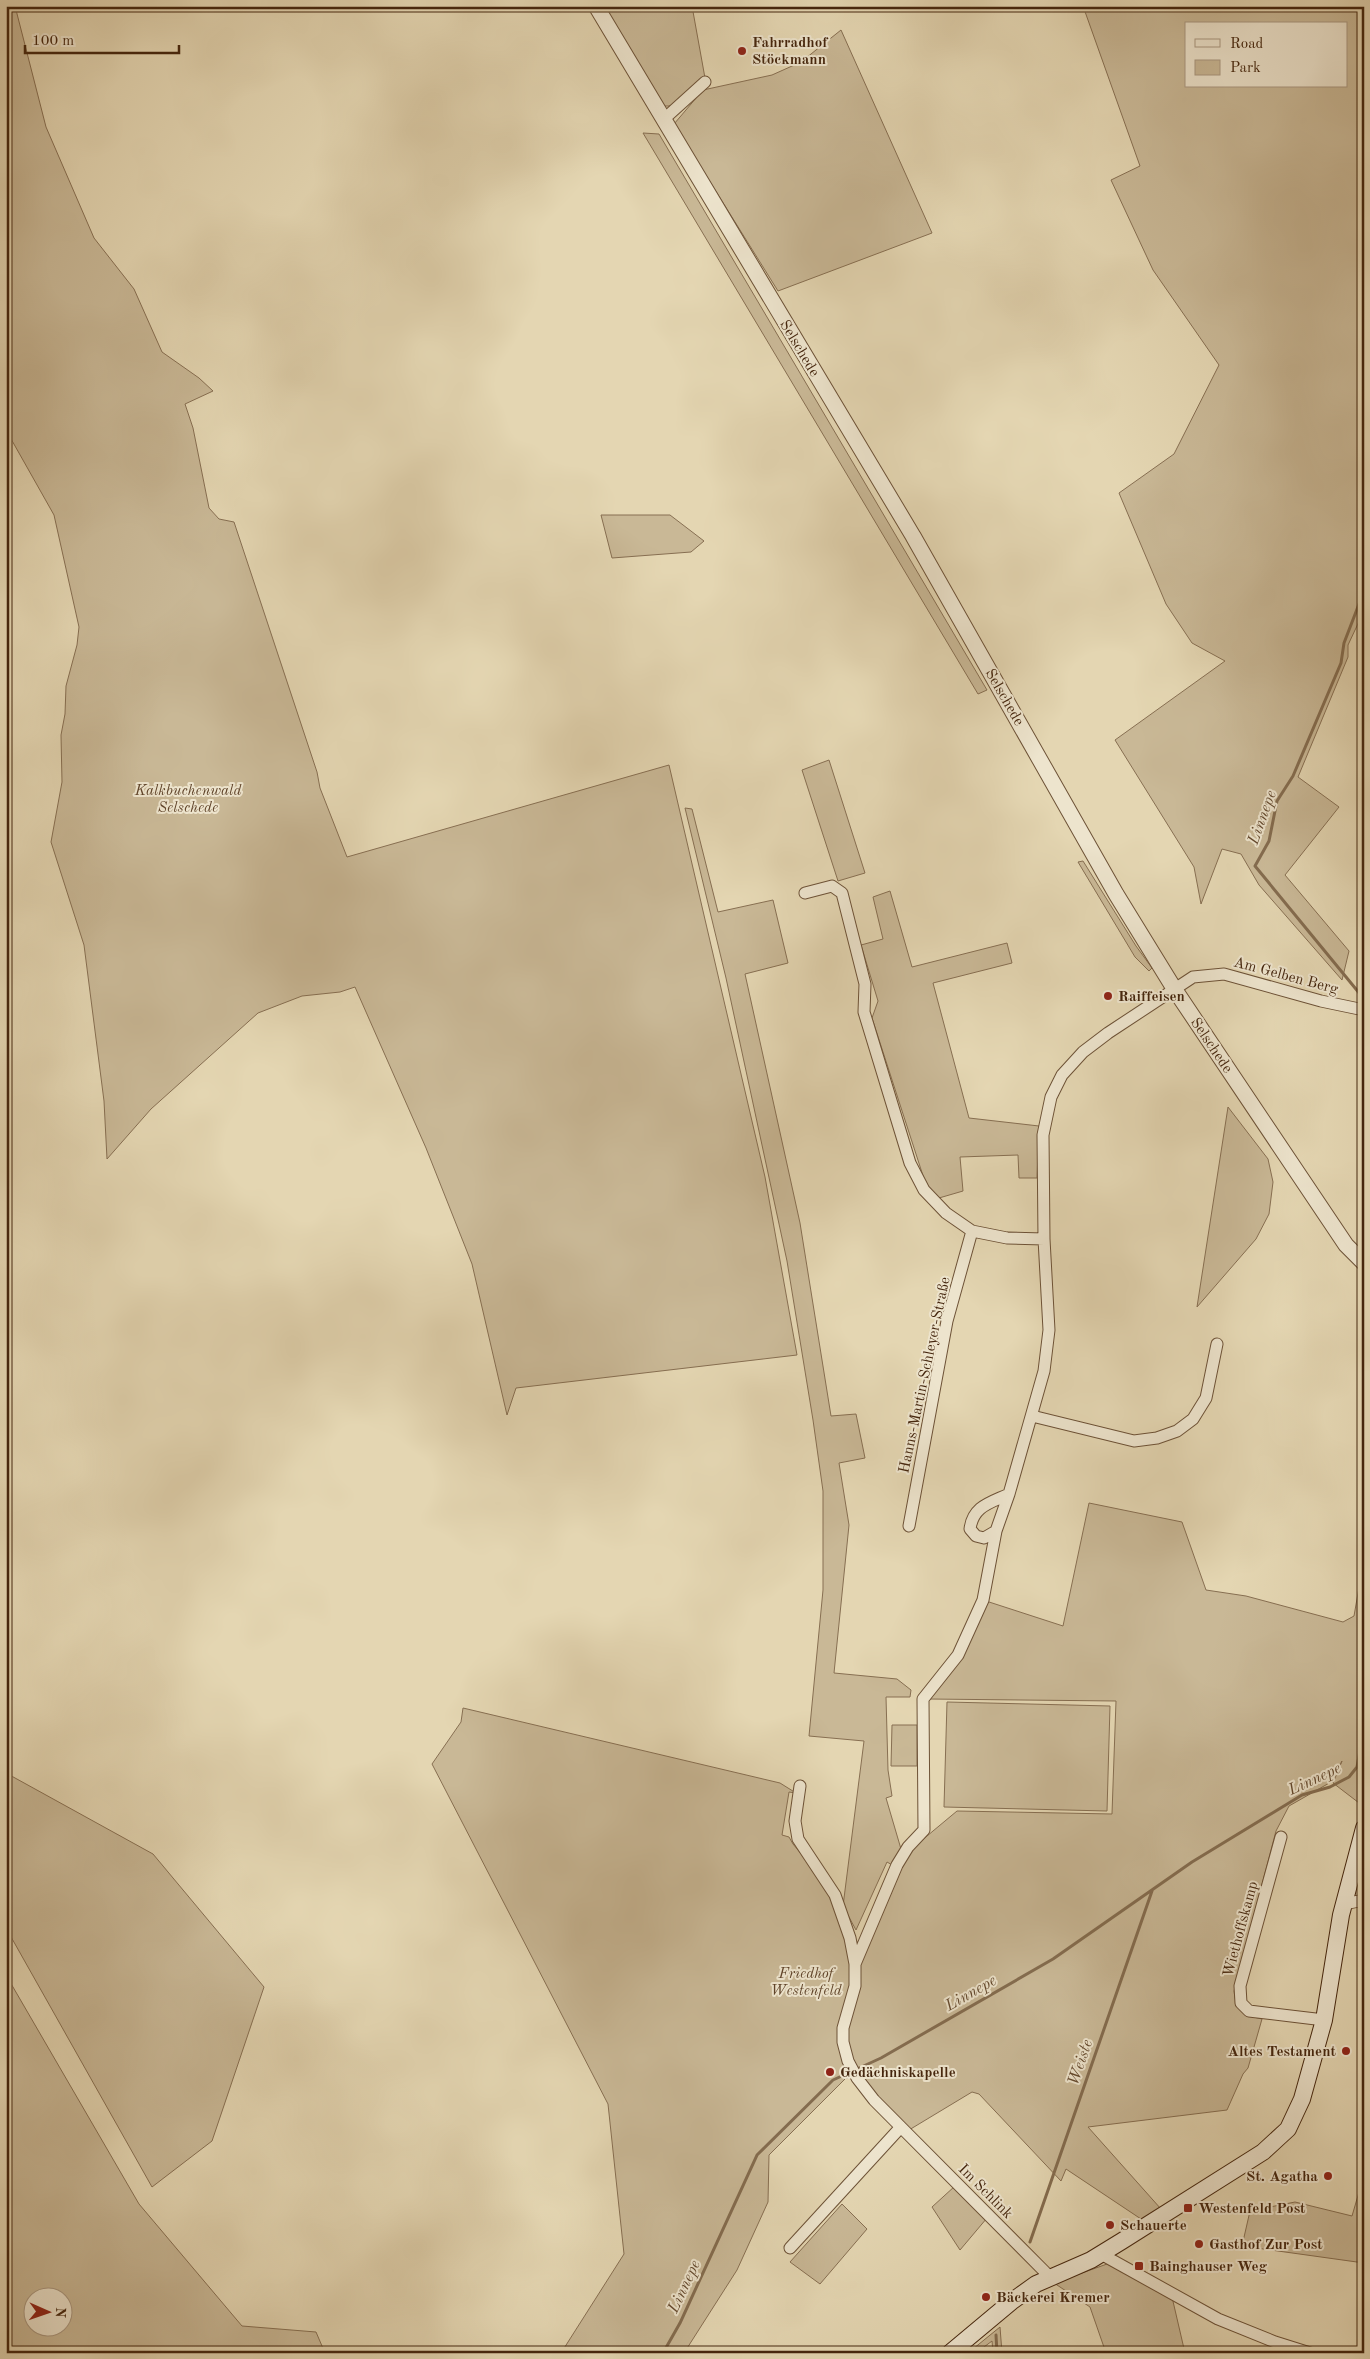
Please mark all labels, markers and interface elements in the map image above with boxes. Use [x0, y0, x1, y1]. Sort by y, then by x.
scale bar [25, 22, 179, 54]
legend [1185, 22, 1348, 88]
text: 100 m [32, 34, 74, 49]
place label: Fahrradhof Stöckmann [752, 36, 829, 68]
text: Road [1230, 37, 1264, 52]
marker: Fahrradhof Stöckmann [736, 45, 748, 57]
text: Park [1230, 61, 1261, 76]
street label: Selschede [776, 318, 821, 380]
street label: Selschede [981, 667, 1026, 729]
park label: Kalkbuchenwald Selschede [134, 784, 242, 816]
water label: Linnepe [1245, 788, 1280, 848]
street label: Am Gelben Berg [1232, 955, 1340, 998]
marker: Raiffeisen [1102, 990, 1114, 1002]
place label: Raiffeisen [1118, 990, 1185, 1005]
street label: Selschede [1187, 1015, 1235, 1076]
street label: Hanns-Martin-Schleyer-Straße [897, 1276, 954, 1475]
water label: Linnepe [1285, 1760, 1344, 1799]
street label: Wiethoffskamp [1221, 1880, 1261, 1979]
park label: Friedhof Westenfeld [770, 1967, 843, 1999]
water label: Linnepe [942, 1973, 1000, 2015]
water label: Weiste [1066, 2037, 1096, 2088]
place label: Altes Testament [1228, 2045, 1337, 2060]
marker: Altes Testament [1340, 2045, 1352, 2057]
marker: Gedächniskapelle [824, 2066, 836, 2078]
place label: Gedächniskapelle [840, 2066, 956, 2081]
street label: Im Schlink [955, 2162, 1015, 2222]
place label: St. Agatha [1246, 2170, 1318, 2185]
marker: St. Agatha [1322, 2170, 1334, 2182]
marker: Westenfeld Post [1182, 2202, 1194, 2214]
place label: Westenfeld Post [1198, 2202, 1306, 2217]
marker: Schauerte [1104, 2219, 1116, 2231]
place label: Schauerte [1120, 2219, 1187, 2234]
marker: Gasthof Zur Post [1193, 2238, 1205, 2250]
place label: Gasthof Zur Post [1209, 2238, 1323, 2253]
water label: Linnepe [665, 2258, 704, 2317]
marker: Bainghauser Weg [1133, 2260, 1145, 2272]
place label: Bainghauser Weg [1149, 2260, 1268, 2275]
north arrow [22, 2286, 72, 2336]
marker: Bäckerei Kremer [980, 2291, 992, 2303]
place label: Bäckerei Kremer [996, 2291, 1110, 2306]
text: N [53, 2307, 67, 2318]

